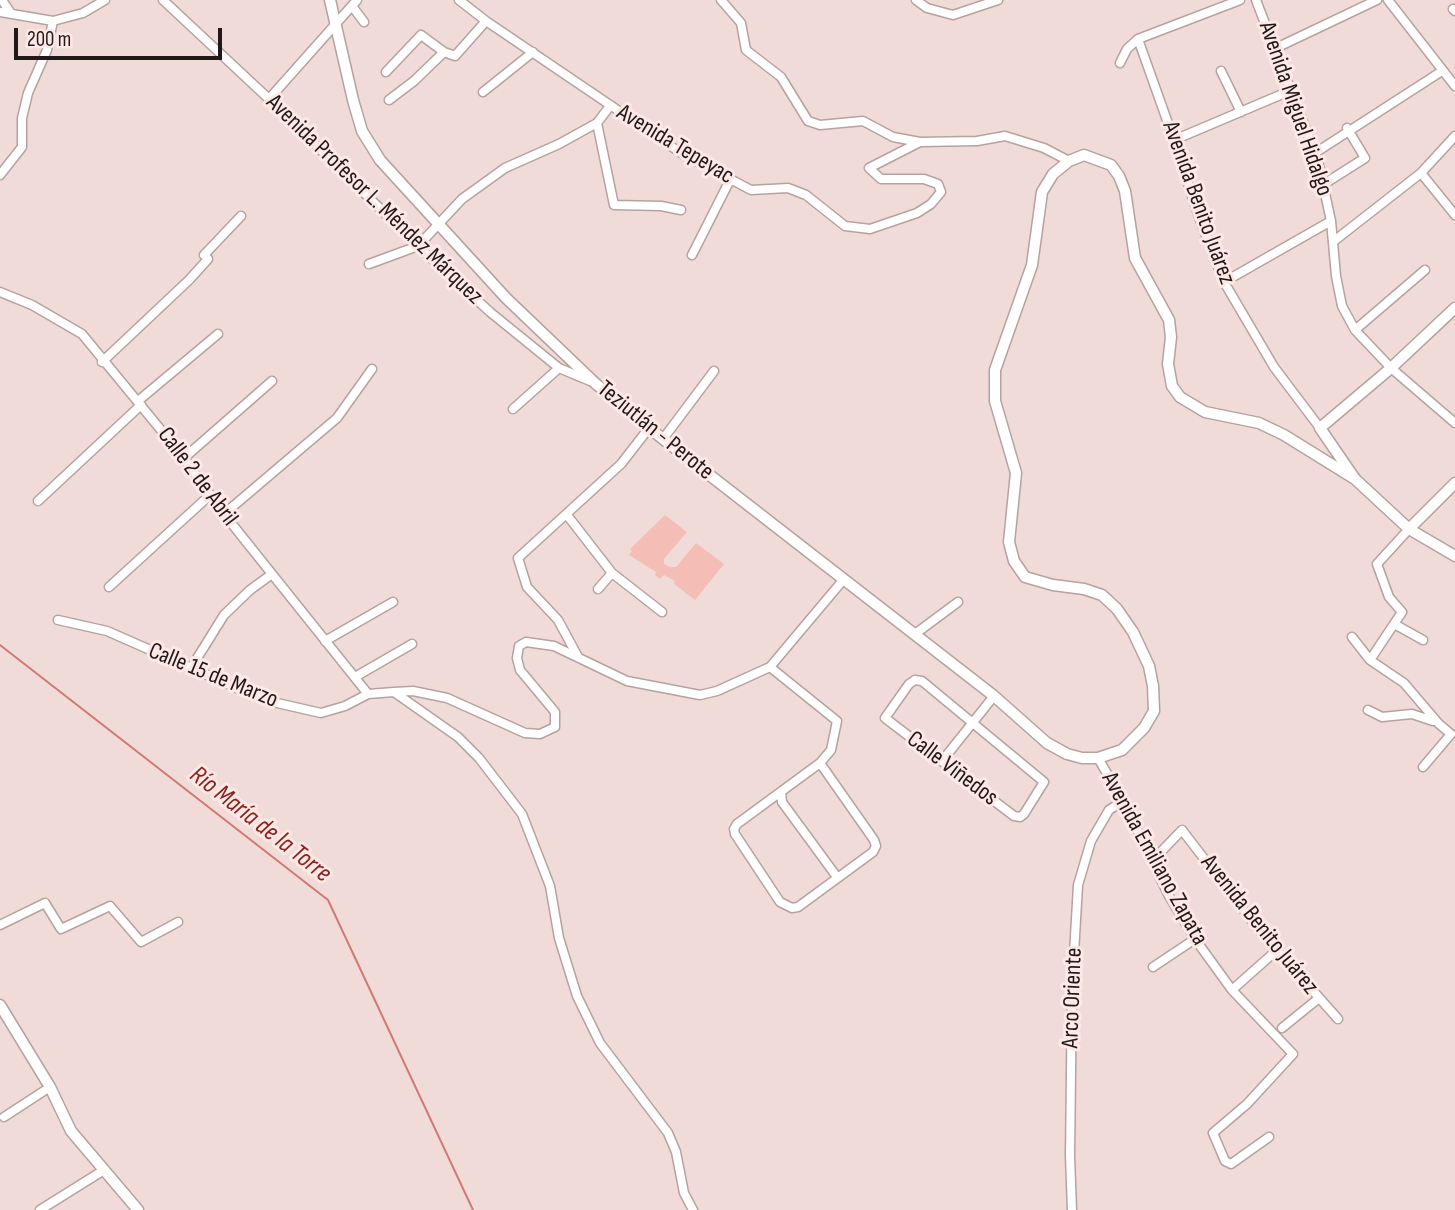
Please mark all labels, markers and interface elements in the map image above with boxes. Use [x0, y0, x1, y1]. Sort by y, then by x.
scale bar [18, 14, 226, 58]
street label: Avenida Miguel Hidalgo [1252, 18, 1338, 200]
text: 200 m [27, 27, 71, 52]
street label: Avenida Profesor L. Méndez Márquez [260, 89, 488, 311]
street label: Avenida Tepeyac [611, 99, 739, 191]
street label: Avenida Benito Juárez [1155, 118, 1241, 288]
street label: Teziutlán - Perote [591, 375, 719, 487]
street label: Calle 2 de Abril [150, 422, 244, 532]
street label: Calle 15 de Marzo [144, 637, 282, 715]
street label: Calle Viñedos [901, 725, 1003, 813]
water label: Río María de la Torre [183, 760, 337, 890]
street label: Avenida Emiliano Zapata [1094, 767, 1214, 951]
street label: Avenida Benito Juárez [1194, 849, 1324, 1001]
street label: Arco Oriente [1057, 947, 1089, 1049]

